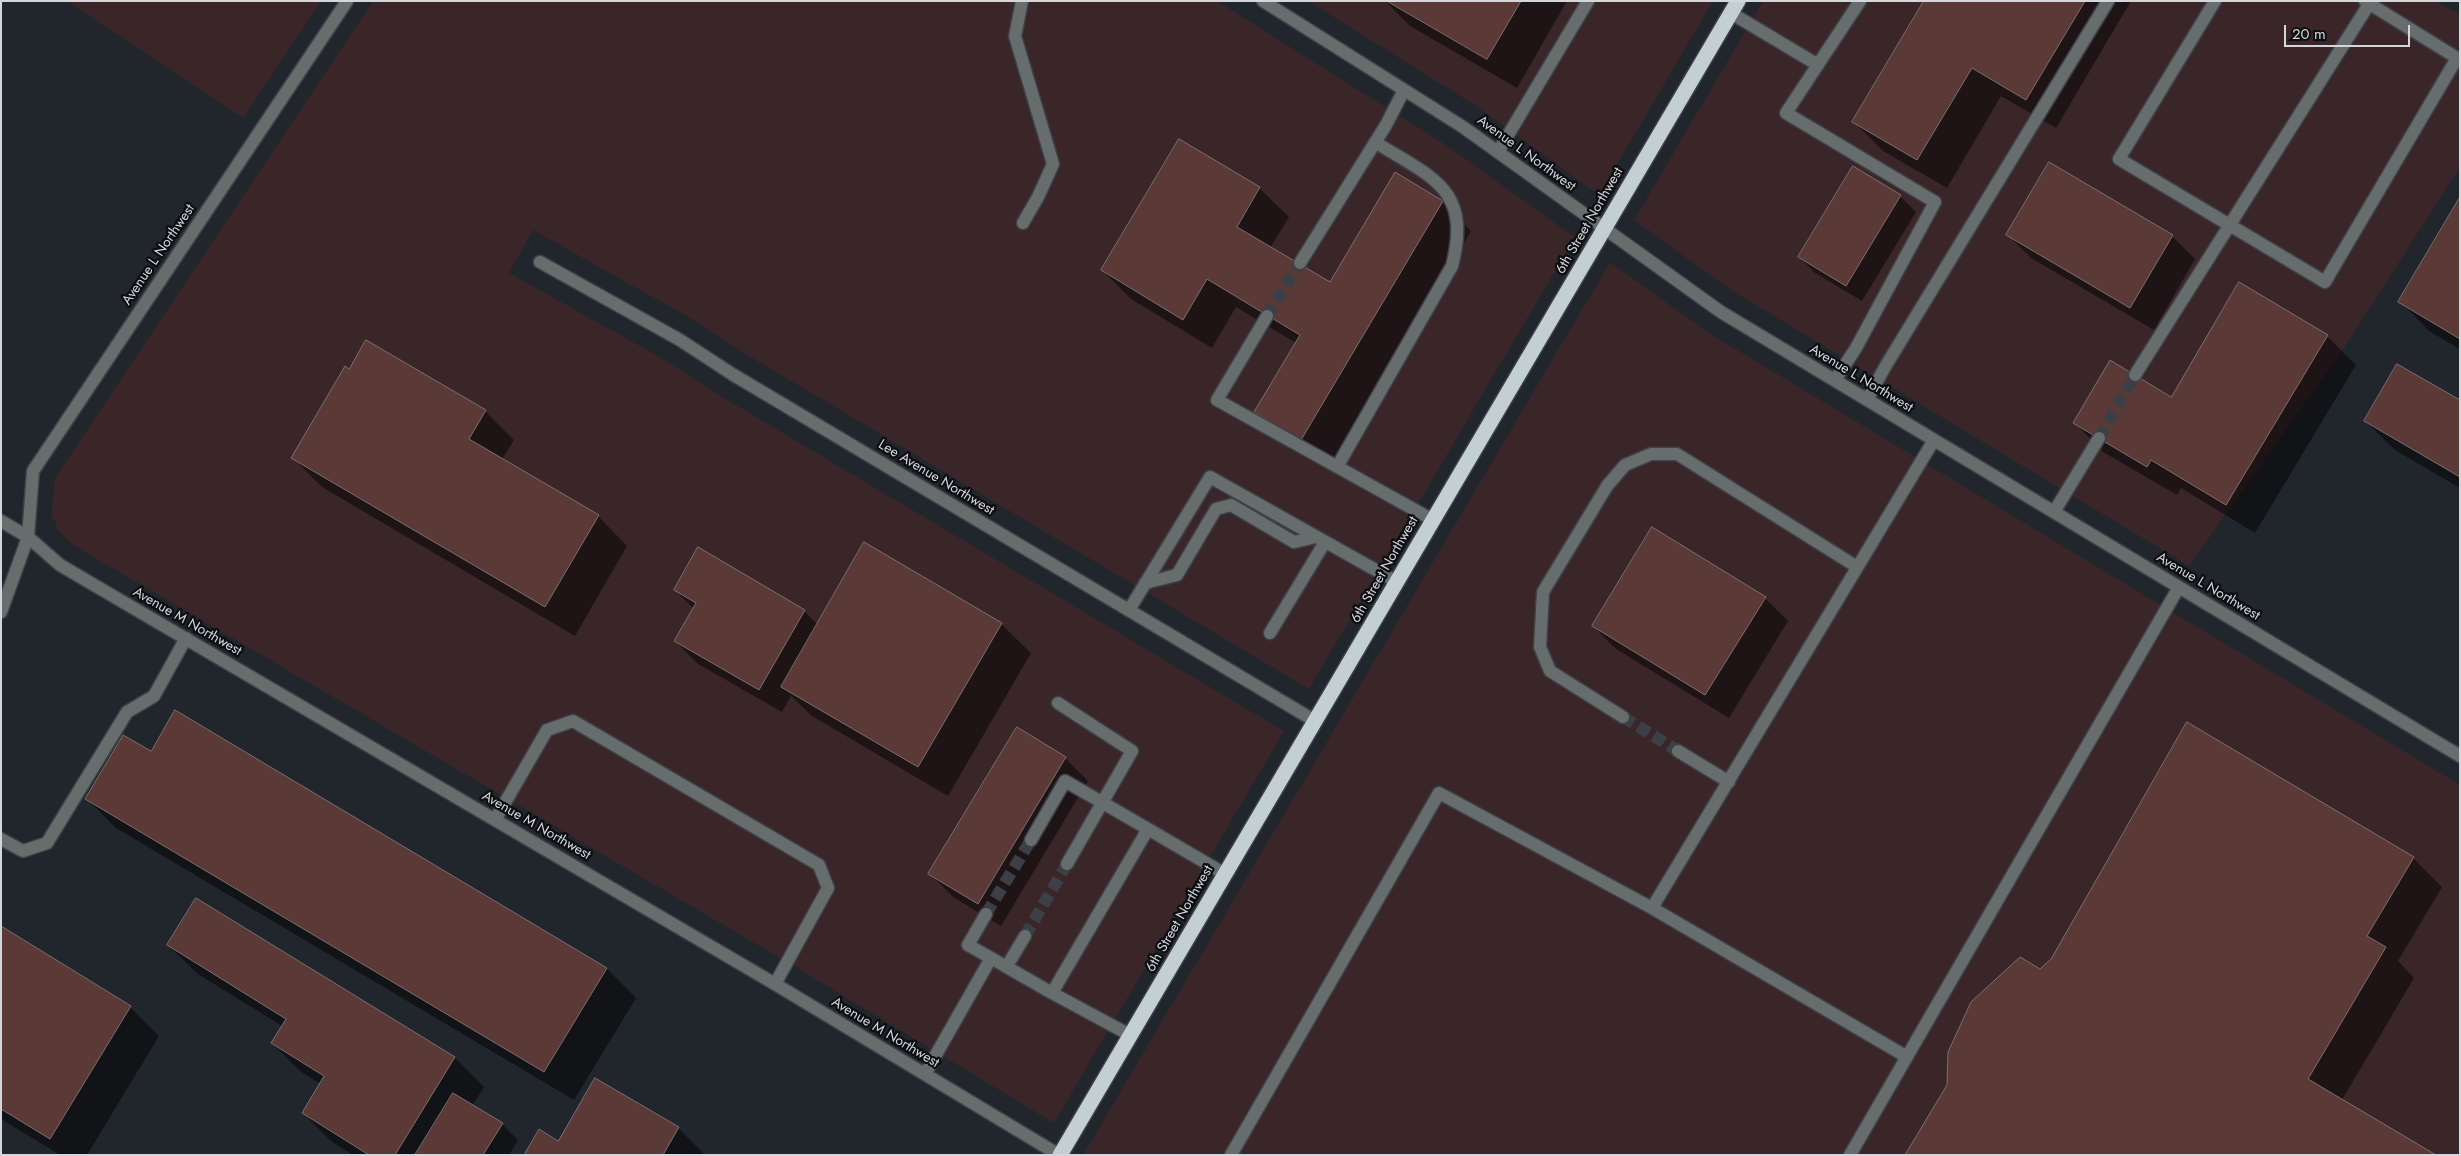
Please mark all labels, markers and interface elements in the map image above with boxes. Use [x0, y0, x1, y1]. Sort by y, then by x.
scale bar [2286, 15, 2412, 47]
text: 20 m [2292, 23, 2326, 45]
street label: Avenue L Northwest [1473, 113, 1579, 195]
street label: 6th Street Northwest [1553, 165, 1627, 277]
street label: Avenue L Northwest [119, 201, 199, 309]
street label: Avenue L Northwest [1806, 341, 1916, 417]
street label: Lee Avenue Northwest [875, 437, 997, 519]
street label: 6th Street Northwest [1348, 514, 1422, 626]
street label: Avenue L Northwest [2153, 549, 2263, 625]
street label: Avenue M Northwest [130, 584, 244, 660]
street label: Avenue M Northwest [479, 788, 593, 864]
street label: 6th Street Northwest [1143, 863, 1217, 975]
street label: Avenue M Northwest [828, 994, 942, 1072]

